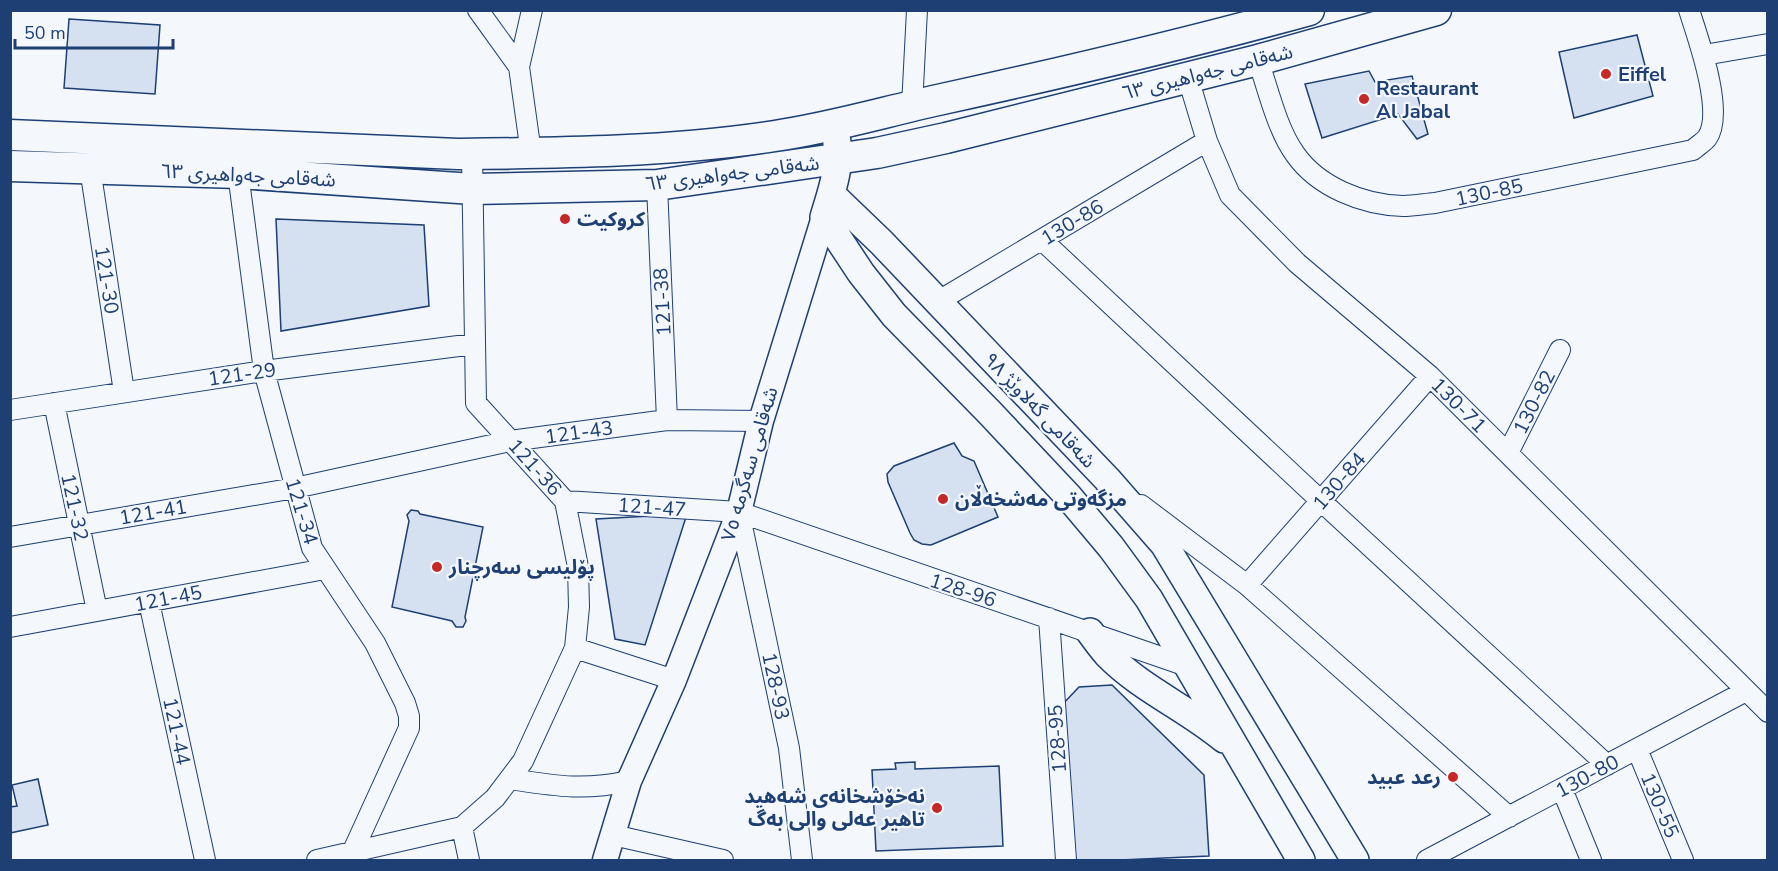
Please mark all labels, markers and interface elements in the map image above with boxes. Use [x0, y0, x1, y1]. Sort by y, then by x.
scale bar [15, 12, 172, 50]
text: 50 m [24, 21, 66, 45]
street label: شەقامی جەواهیری ٦٣ [1119, 38, 1296, 107]
place label: Eiffel [1618, 61, 1667, 88]
marker: Eiffel [1599, 67, 1613, 81]
place label: Restaurant Al Jabal [1376, 75, 1479, 125]
marker: Restaurant Al Jabal [1357, 92, 1371, 106]
street label: شەقامی جەواهیری ٦٣ [643, 149, 821, 198]
street label: شەقامی جەواهیری ٦٣ [159, 157, 336, 194]
street label: 130-85 [1453, 172, 1525, 213]
street label: 130-86 [1036, 193, 1109, 252]
place label: كروكيت [577, 206, 646, 233]
marker: كروكيت [558, 212, 572, 226]
street label: 121-30 [88, 244, 125, 316]
street label: 121-38 [647, 267, 678, 337]
street label: شەقامی گەلاوێژ ٩٨ [977, 347, 1102, 474]
street label: 121-29 [206, 356, 278, 393]
street label: 130-82 [1507, 366, 1562, 439]
street label: 130-71 [1425, 372, 1492, 439]
street label: شەقامی سەگرمە ٧٥ [715, 384, 784, 545]
street label: 121-43 [543, 414, 615, 451]
street label: 121-36 [502, 433, 568, 502]
street label: 130-84 [1307, 447, 1372, 516]
street label: 121-32 [54, 471, 95, 543]
street label: 121-34 [279, 474, 324, 548]
place label: مزگەوتی مەشخەڵان [955, 484, 1127, 513]
street label: 121-47 [617, 492, 687, 523]
marker: مزگەوتی مەشخەڵان [936, 492, 950, 506]
street label: 121-41 [117, 493, 189, 532]
place label: پۆلیسی سەرچنار [448, 554, 595, 581]
marker: پۆلیسی سەرچنار [430, 560, 444, 574]
street label: 128-96 [926, 567, 1000, 614]
street label: 121-45 [132, 579, 204, 618]
street label: 128-93 [755, 650, 796, 722]
street label: 121-44 [156, 695, 197, 767]
street label: 128-95 [1042, 704, 1073, 774]
street label: 130-80 [1551, 748, 1624, 804]
place label: رعد عبيد [1367, 764, 1441, 791]
street label: 130-55 [1634, 768, 1685, 842]
marker: رعد عبيد [1446, 770, 1460, 784]
place label: نەخۆشخانەی شەهید تاهیر عەلی والی بەگ [744, 783, 925, 833]
marker: نەخۆشخانەی شەهید تاهیر عەلی والی بەگ [930, 801, 944, 815]

